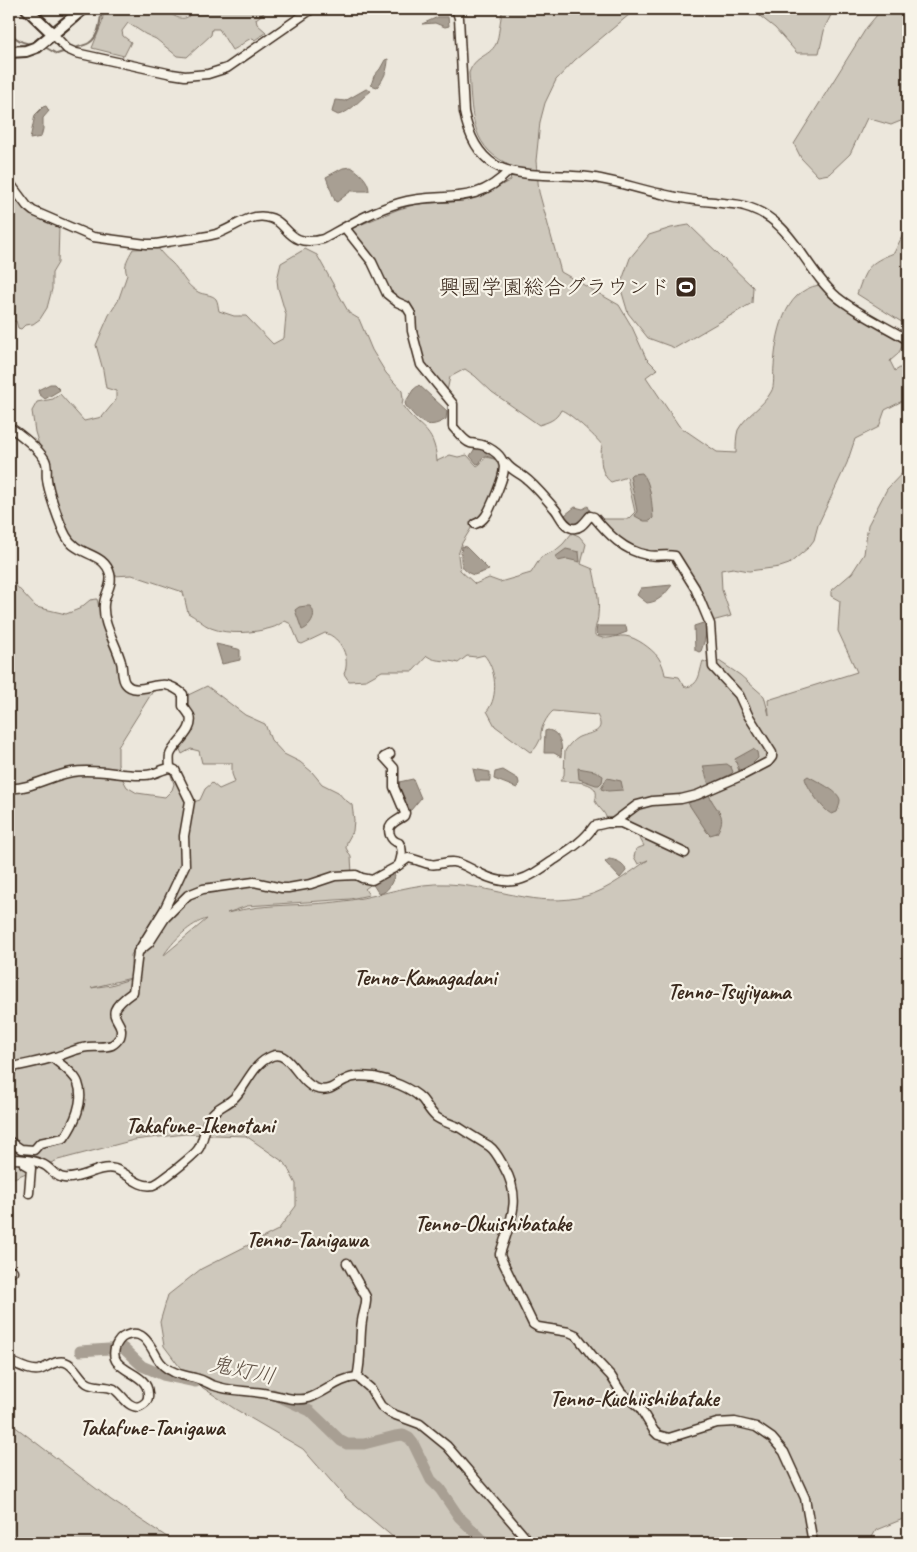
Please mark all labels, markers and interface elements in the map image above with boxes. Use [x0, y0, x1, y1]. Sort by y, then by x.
place label: 興國学園総合グラウンド [439, 274, 670, 300]
sports icon: 興國学園総合グラウンド [674, 275, 698, 299]
district label: Tenno-Kamagadani [354, 964, 499, 992]
district label: Tenno-Tsujiyama [668, 978, 793, 1006]
district label: Takafune-Ikenotani [126, 1112, 277, 1140]
district label: Tenno-Okuishibatake [415, 1210, 573, 1238]
district label: Tenno-Tanigawa [246, 1226, 370, 1254]
water label: 鬼灯川 [208, 1349, 278, 1391]
district label: Tenno-Kuchiishibatake [549, 1385, 721, 1413]
district label: Takafune-Tanigawa [79, 1414, 227, 1442]

